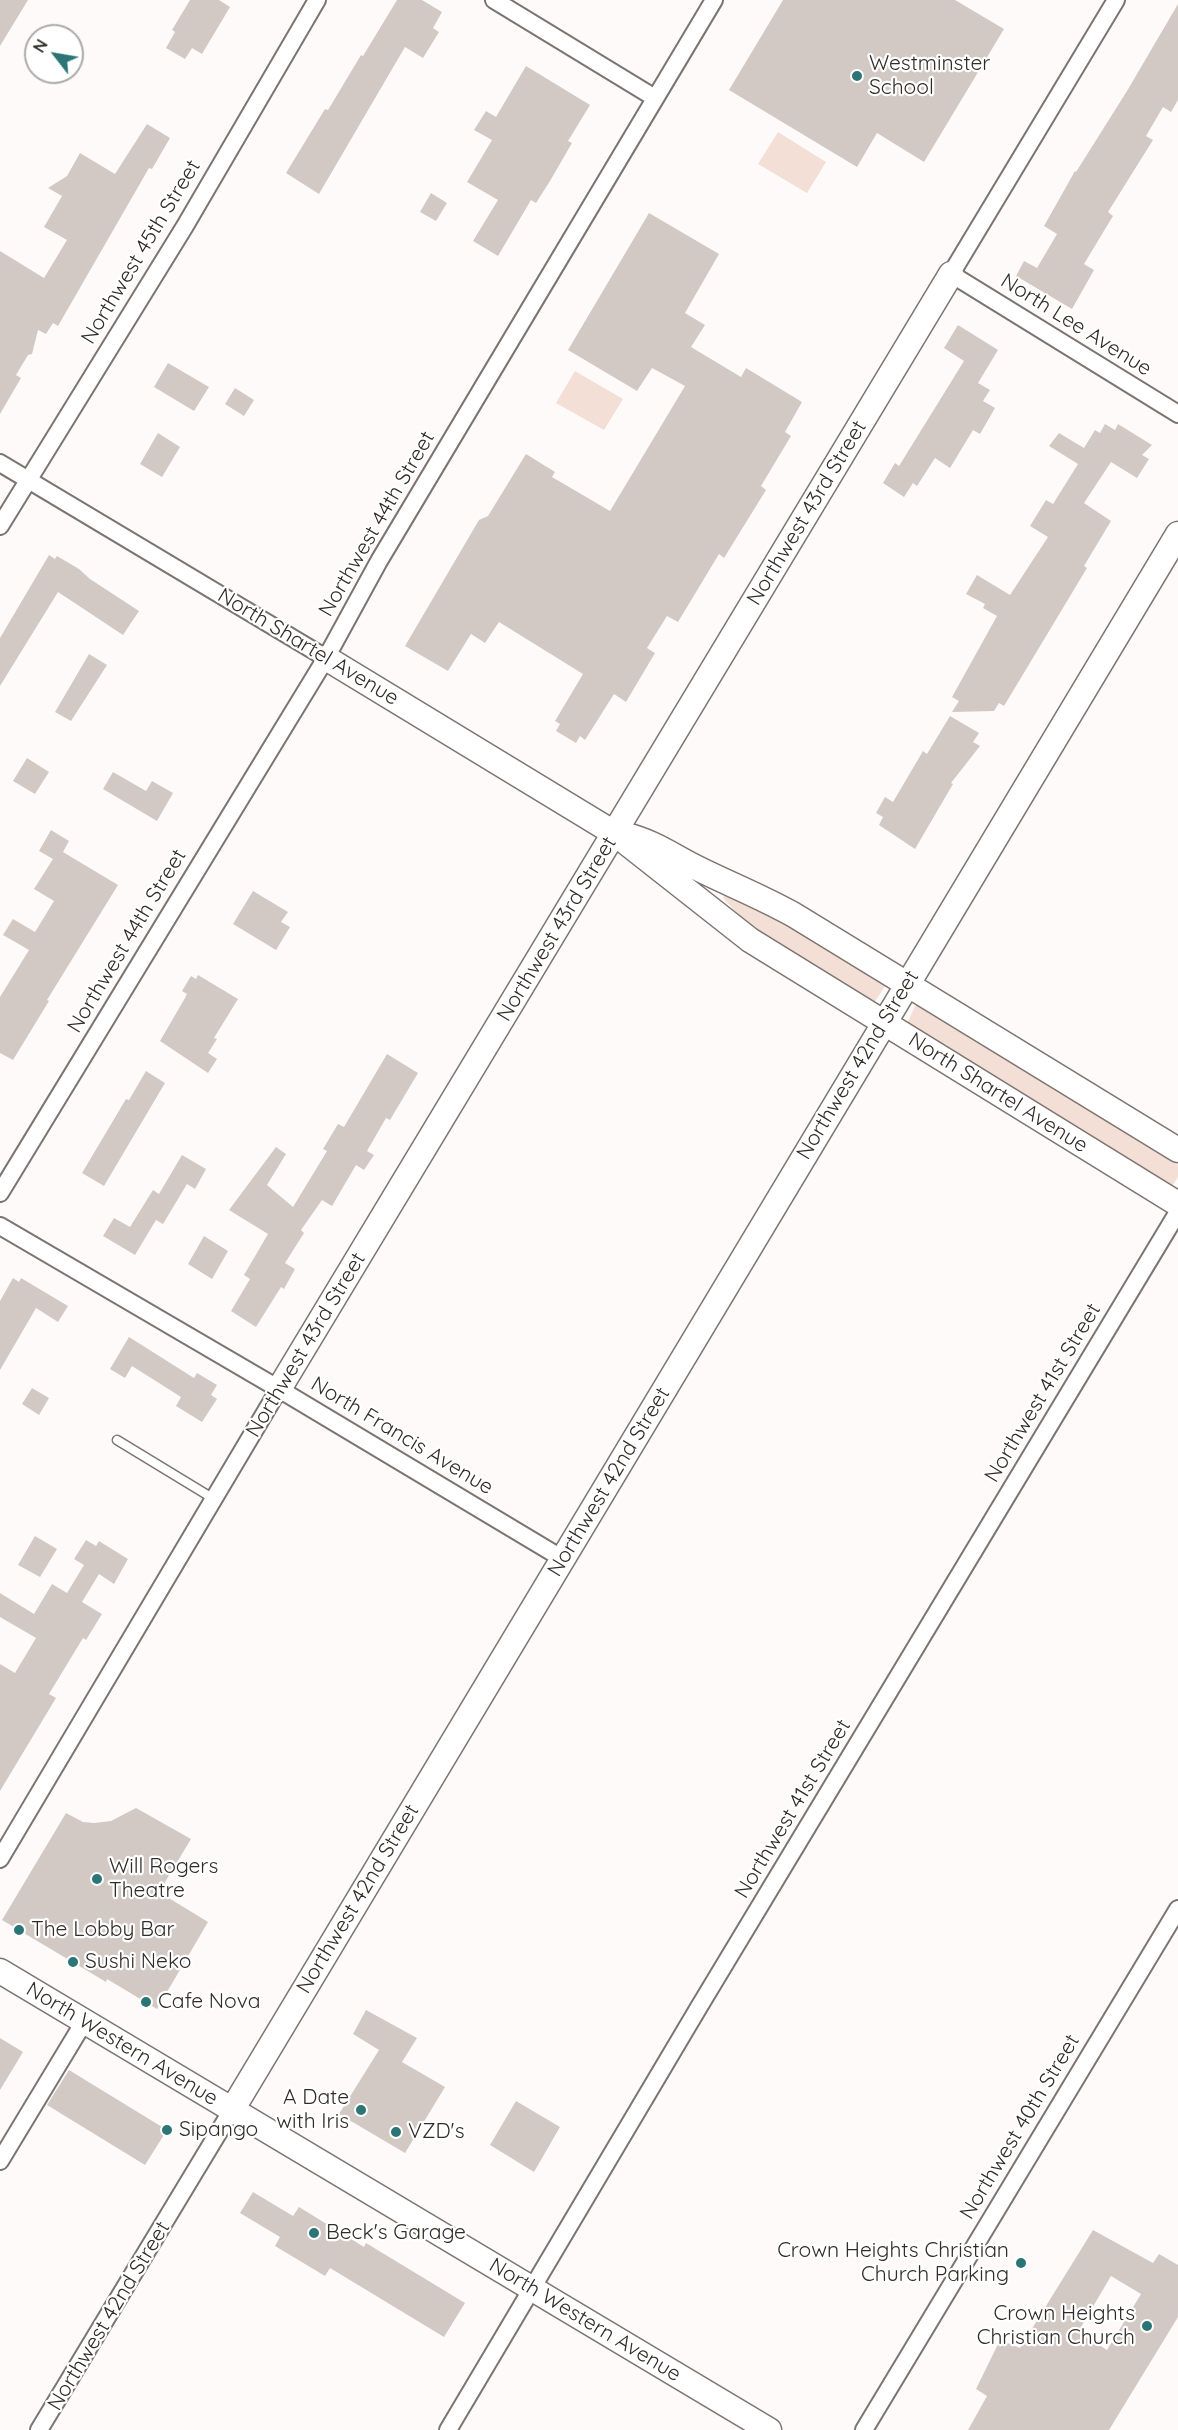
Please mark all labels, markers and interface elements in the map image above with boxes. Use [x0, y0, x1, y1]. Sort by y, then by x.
north arrow [24, 24, 84, 84]
text: N [29, 36, 52, 56]
place label: Westminster School [869, 51, 990, 101]
marker: Westminster School [850, 69, 864, 83]
street label: Northwest 45th Street [76, 155, 206, 349]
street label: North Lee Avenue [996, 268, 1156, 382]
street label: Northwest 43rd Street [742, 416, 872, 610]
street label: Northwest 44th Street [314, 427, 440, 621]
street label: North Shartel Avenue [213, 583, 403, 711]
street label: Northwest 43rd Street [492, 832, 622, 1026]
street label: Northwest 44th Street [62, 845, 192, 1037]
street label: Northwest 42nd Street [792, 966, 924, 1164]
street label: North Shartel Avenue [904, 1028, 1092, 1158]
street label: Northwest 43rd Street [241, 1248, 371, 1442]
street label: Northwest 41st Street [980, 1299, 1106, 1487]
street label: North Francis Avenue [306, 1372, 498, 1500]
street label: Northwest 42nd Street [543, 1383, 675, 1581]
street label: Northwest 41st Street [730, 1715, 856, 1903]
street label: Northwest 42nd Street [292, 1800, 424, 1998]
place label: Will Rogers Theatre [109, 1854, 218, 1904]
marker: Will Rogers Theatre [90, 1872, 104, 1886]
place label: The Lobby Bar [31, 1917, 175, 1943]
marker: The Lobby Bar [12, 1923, 26, 1937]
place label: Sushi Neko [85, 1949, 191, 1975]
marker: Sushi Neko [66, 1955, 80, 1969]
street label: North Western Avenue [22, 1977, 222, 2111]
place label: Cafe Nova [158, 1989, 260, 2015]
marker: Cafe Nova [139, 1995, 153, 2009]
street label: Northwest 40th Street [955, 2030, 1085, 2224]
place label: A Date with Iris [276, 2085, 349, 2135]
marker: A Date with Iris [354, 2103, 368, 2117]
place label: Sipango [179, 2117, 258, 2143]
place label: VZD's [408, 2119, 464, 2145]
marker: Sipango [160, 2123, 174, 2137]
marker: VZD's [389, 2125, 403, 2139]
street label: Northwest 42nd Street [43, 2217, 175, 2415]
place label: Beck's Garage [326, 2220, 466, 2246]
marker: Beck's Garage [307, 2226, 321, 2240]
place label: Crown Heights Christian Church Parking [777, 2238, 1009, 2288]
street label: North Western Avenue [485, 2253, 685, 2387]
marker: Crown Heights Christian Church Parking [1014, 2256, 1028, 2270]
place label: Crown Heights Christian Church [977, 2301, 1135, 2351]
marker: Crown Heights Christian Church [1140, 2319, 1154, 2333]

